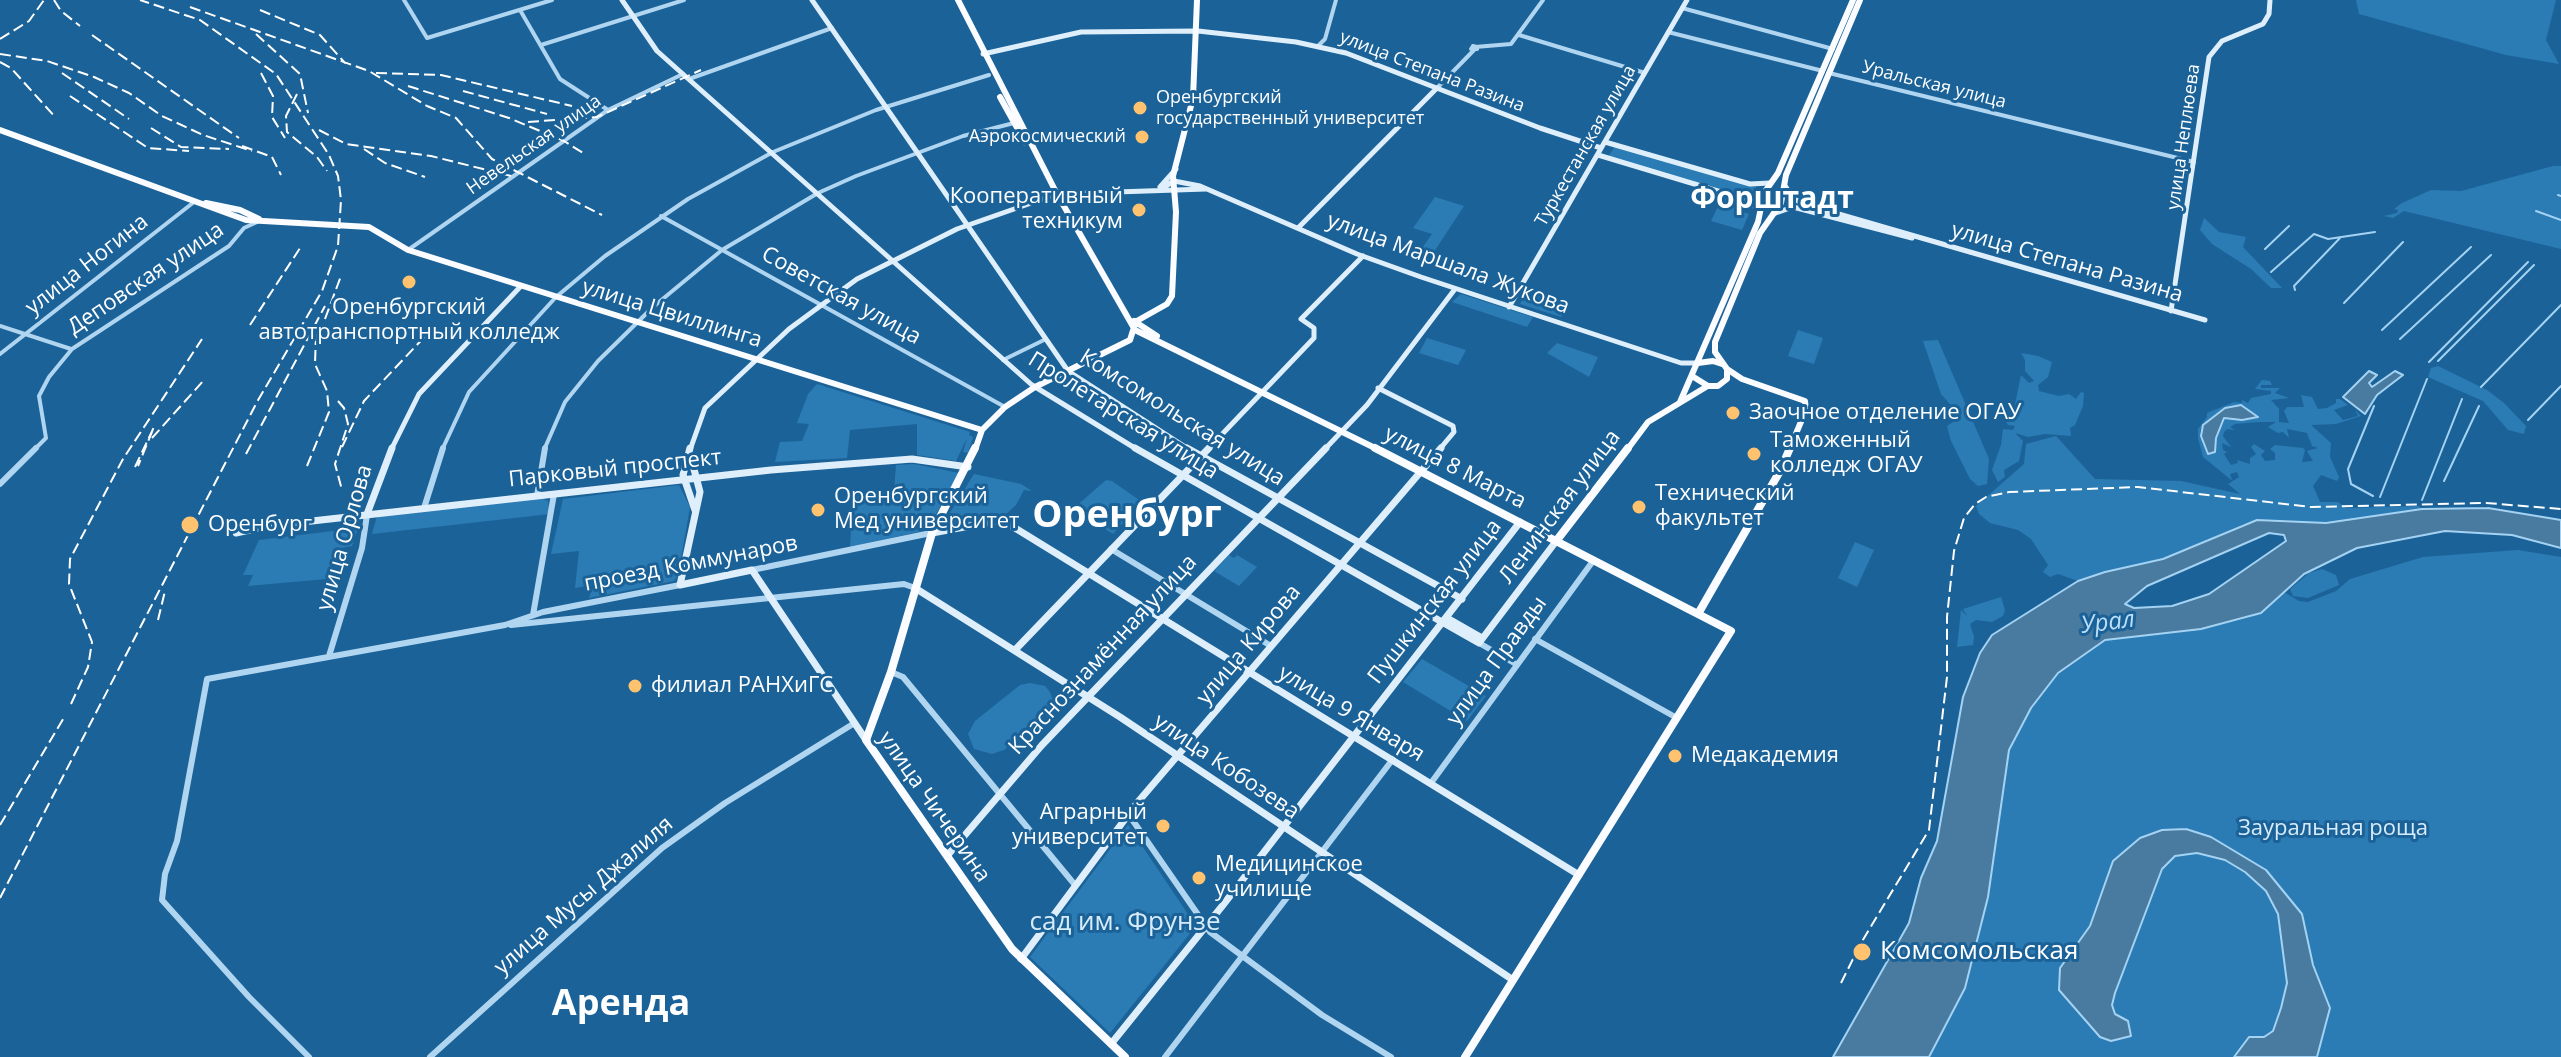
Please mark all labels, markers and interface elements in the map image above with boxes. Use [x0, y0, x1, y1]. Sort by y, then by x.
street label: улица Степана Разина [1337, 27, 1527, 117]
street label: Уральская улица [1860, 57, 2008, 113]
street label: Туркестанская улица [1531, 62, 1641, 230]
street label: улица Неплюева [2163, 63, 2205, 211]
place label: Оренбургский государственный университет [1156, 87, 1424, 130]
street label: Невельская улица [463, 90, 605, 200]
marker: Оренбургский государственный университет [1131, 99, 1149, 117]
place label: Аэрокосмический [969, 126, 1126, 148]
marker: Аэрокосмический [1133, 128, 1151, 146]
district label: Форштадт [1690, 181, 1854, 217]
place label: Кооперативный техникум [950, 184, 1123, 236]
marker: Кооперативный техникум [1130, 201, 1148, 219]
street label: улица Маршала Жукова [1323, 208, 1573, 320]
street label: улица Ногина [20, 209, 154, 321]
street label: Деповская улица [63, 217, 229, 341]
street label: улица Степана Разина [1948, 217, 2186, 309]
street label: Советская улица [757, 241, 925, 351]
marker: Оренбургский автотранспортный колледж [400, 273, 418, 291]
street label: улица Цвиллинга [579, 274, 765, 354]
place label: Оренбургский автотранспортный колледж [258, 295, 560, 346]
street label: Комсомольская улица [1074, 344, 1290, 492]
street label: Пролетарская улица [1023, 347, 1223, 485]
place label: Заочное отделение ОГАУ [1749, 400, 2021, 426]
marker: Заочное отделение ОГАУ [1724, 404, 1742, 422]
street label: улица 8 Марта [1380, 421, 1530, 515]
street label: Ленинская улица [1494, 425, 1626, 589]
place label: Таможенный колледж ОГАУ [1770, 428, 1923, 480]
street label: Парковый проспект [507, 445, 723, 493]
marker: Таможенный колледж ОГАУ [1745, 445, 1763, 463]
street label: улица Орлова [312, 462, 378, 614]
place label: Технический факультет [1655, 481, 1794, 532]
place label: Оренбургский Мед университет [834, 484, 1019, 536]
district label: Оренбург [1032, 493, 1222, 539]
marker: Технический факультет [1630, 498, 1648, 516]
marker: Оренбургский Мед университет [809, 501, 827, 519]
place label: Оренбург [208, 512, 312, 538]
marker: Оренбург [179, 514, 201, 536]
street label: Пушкинская улица [1363, 514, 1507, 690]
street label: проезд Коммунаров [582, 530, 800, 598]
street label: Краснознамённая улица [1003, 550, 1203, 760]
street label: улица Кирова [1191, 580, 1307, 710]
street label: улица Правды [1441, 591, 1553, 731]
water label: Урал [2079, 605, 2137, 641]
street label: улица 9 Января [1273, 660, 1429, 768]
place label: филиал РАНХиГС [651, 673, 833, 699]
marker: филиал РАНХиГС [626, 677, 644, 695]
street label: улица Кобозева [1148, 708, 1304, 826]
street label: улица Чичерина [872, 727, 996, 887]
place label: Медакадемия [1691, 743, 1839, 769]
marker: Медакадемия [1666, 747, 1684, 765]
place label: Аграрный университет [1012, 800, 1147, 852]
street label: улица Мусы Джалиля [489, 811, 679, 981]
park label: Зауральная роща [2238, 816, 2428, 842]
marker: Аграрный университет [1154, 817, 1172, 835]
place label: Медицинское училище [1215, 852, 1363, 904]
marker: Медицинское училище [1190, 869, 1208, 887]
park label: сад им. Фрунзе [1029, 907, 1221, 939]
place label: Комсомольская [1880, 936, 2078, 968]
marker: Комсомольская [1851, 941, 1873, 963]
district label: Аренда [552, 983, 690, 1027]

